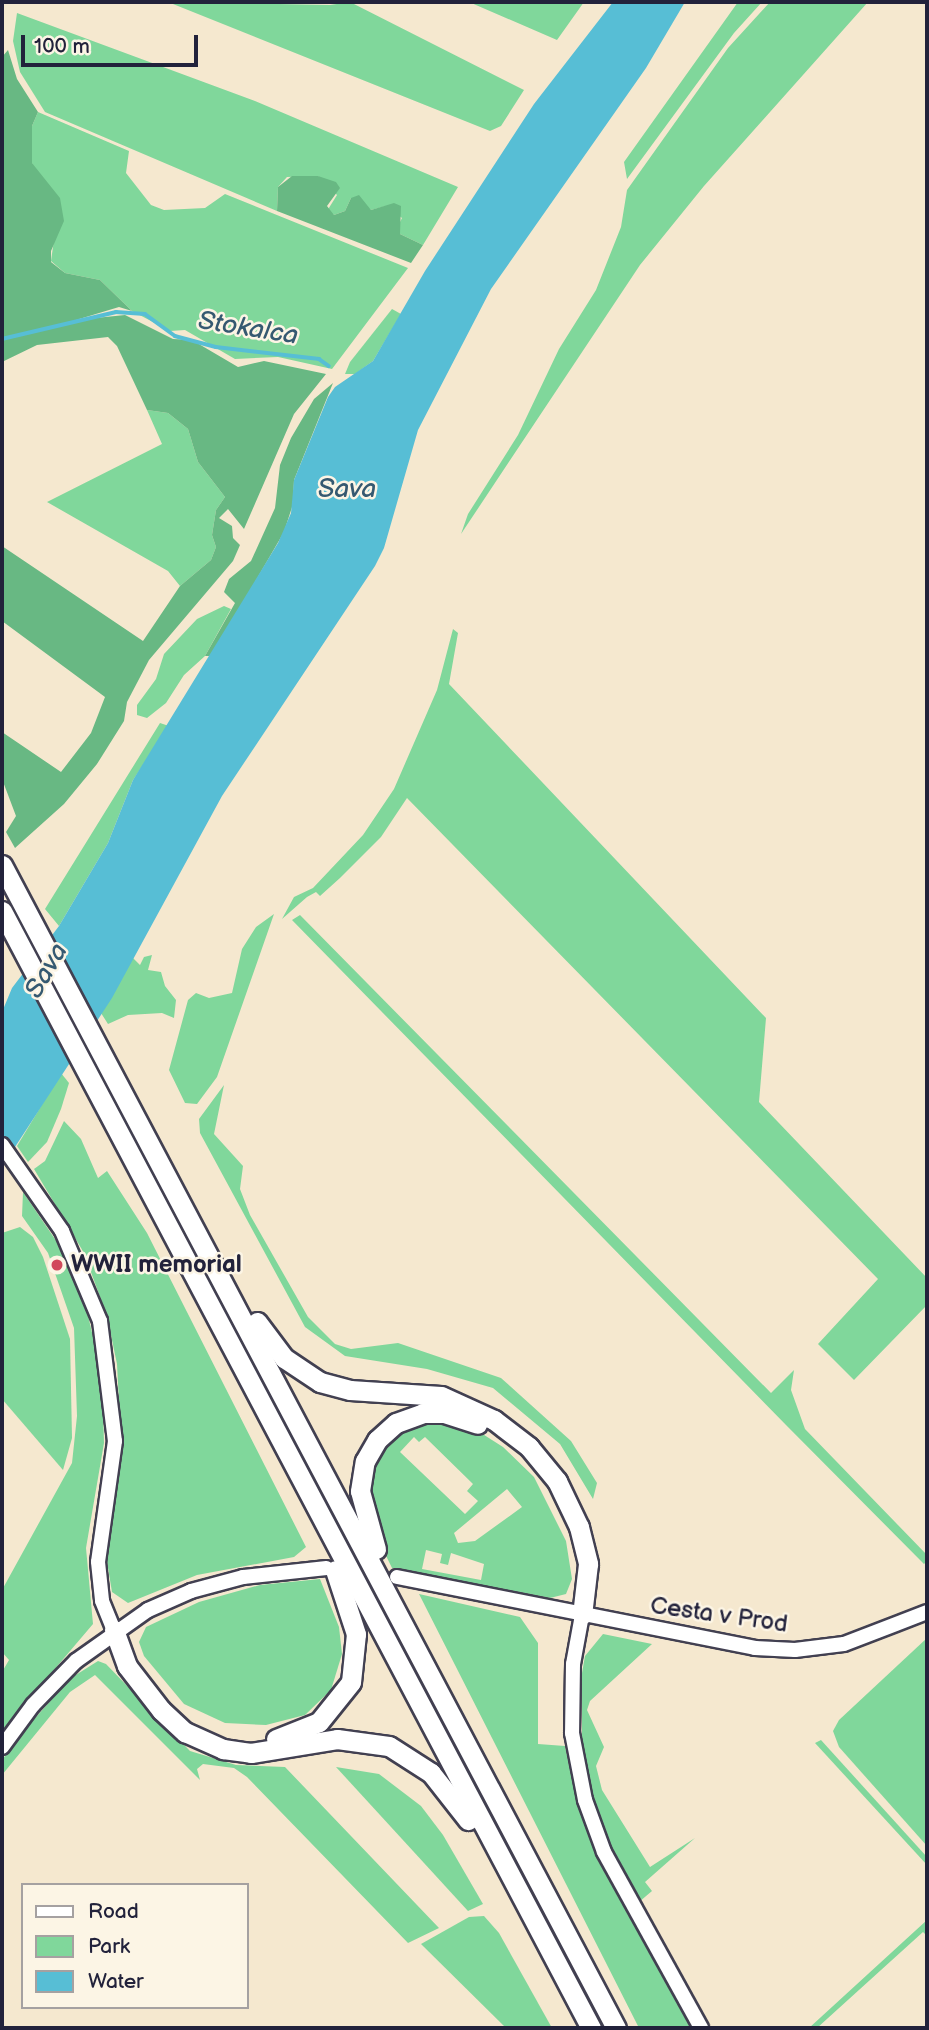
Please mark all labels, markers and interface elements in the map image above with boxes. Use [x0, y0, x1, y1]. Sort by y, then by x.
scale bar [24, 21, 201, 65]
text: 100 m [34, 34, 90, 59]
water label: Stokalca [196, 306, 300, 352]
water label: Sava [318, 474, 376, 506]
water label: Sava [19, 938, 75, 1004]
place label: WWII memorial [71, 1251, 242, 1279]
marker: WWII memorial [49, 1257, 65, 1273]
street label: Cesta v Prod [648, 1591, 790, 1639]
legend [21, 1883, 248, 2009]
text: Road [88, 1899, 139, 1924]
text: Park [88, 1934, 130, 1959]
text: Water [88, 1969, 144, 1994]

